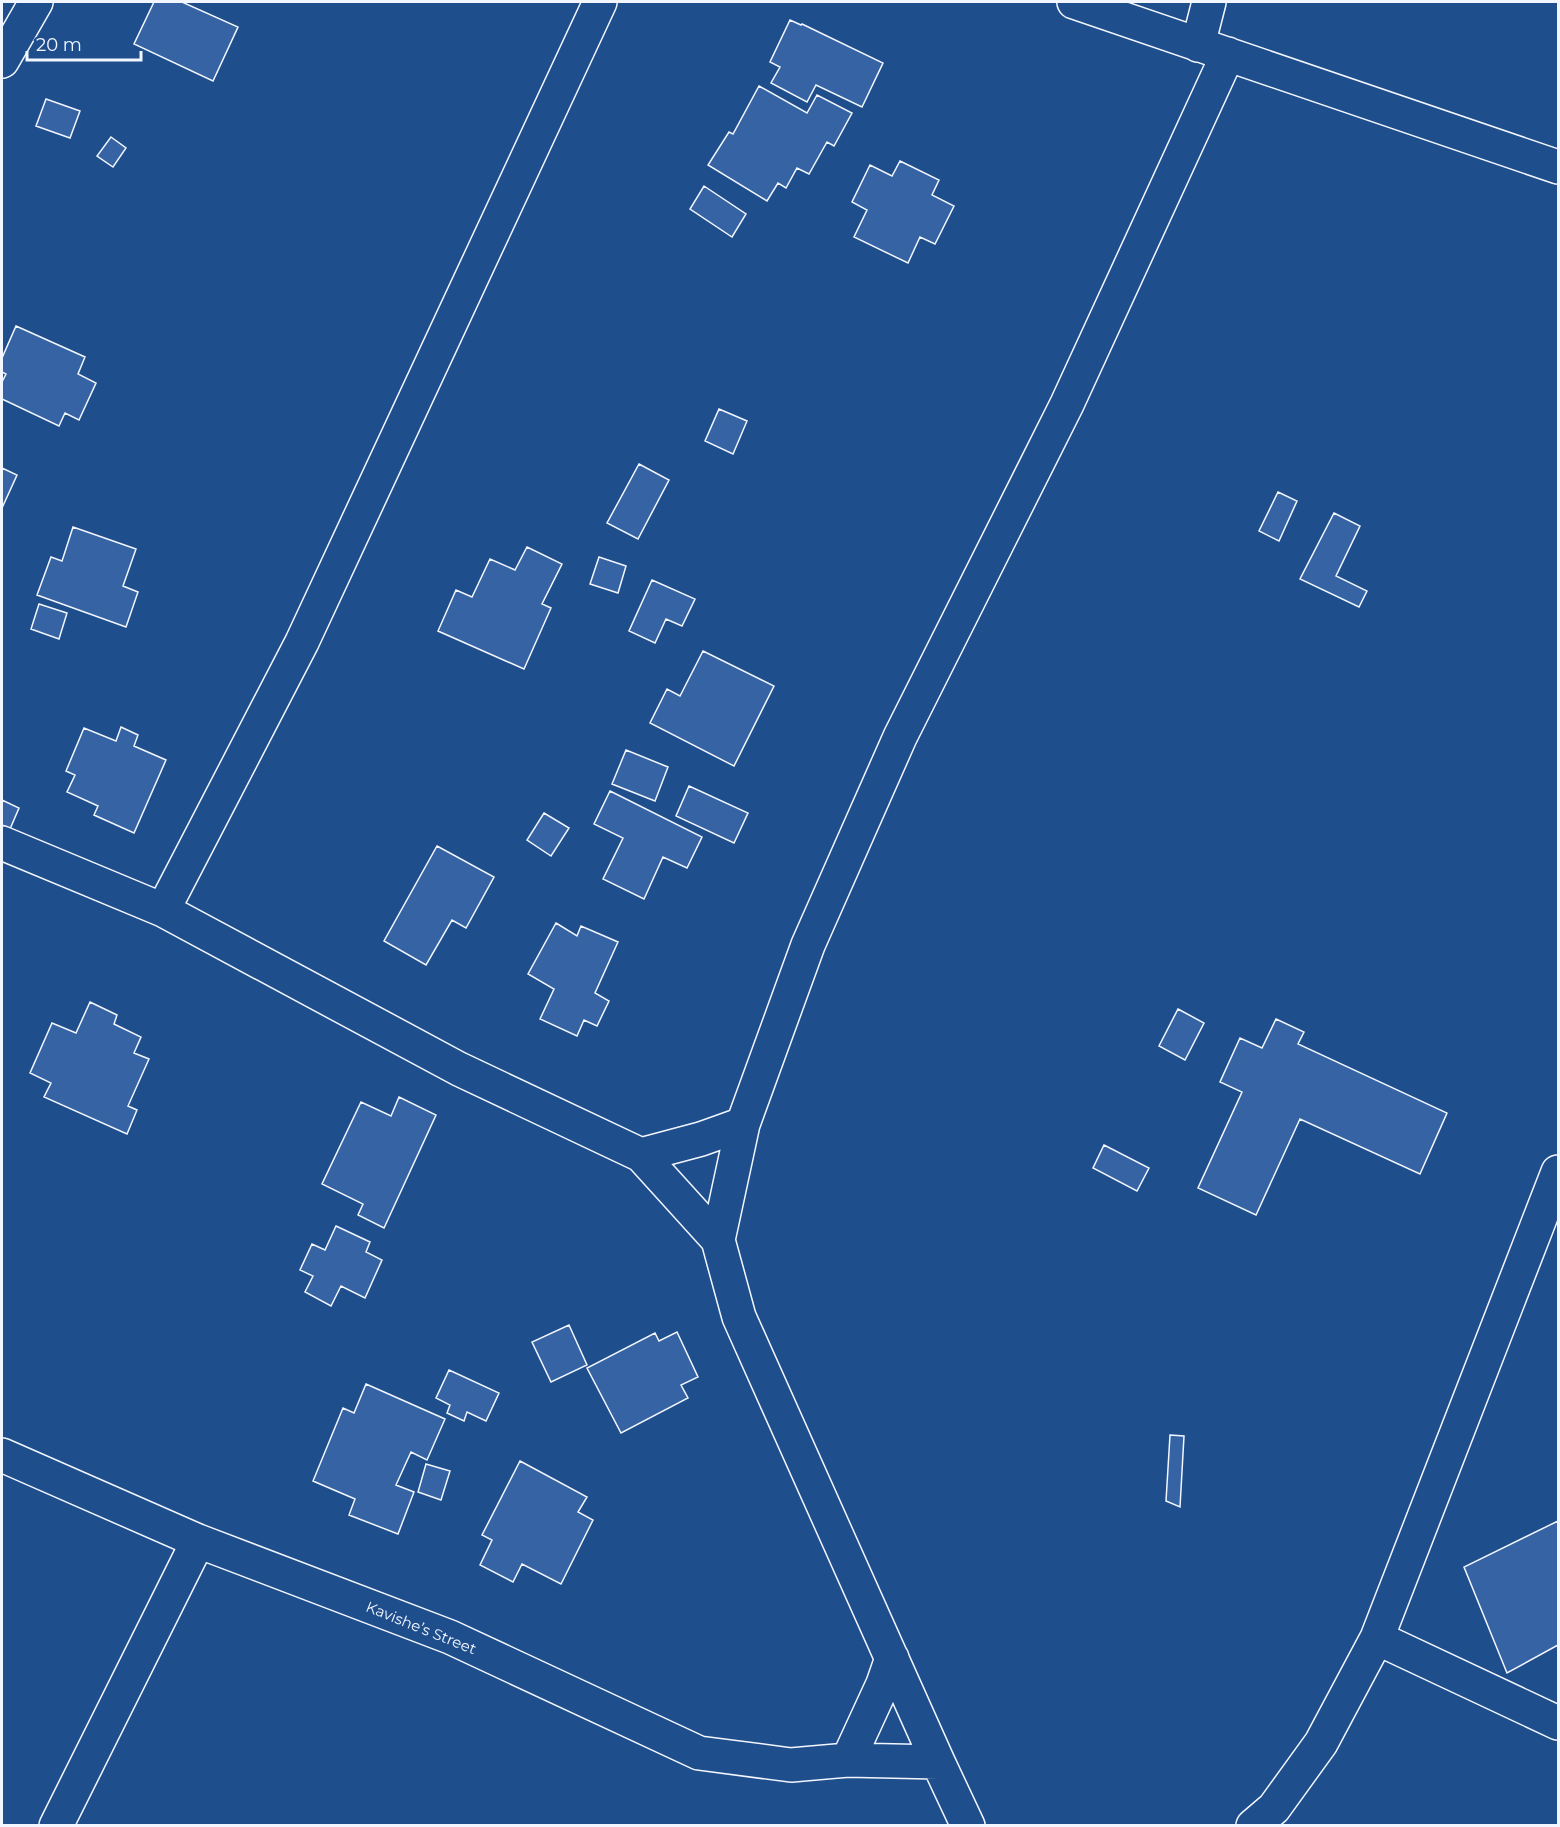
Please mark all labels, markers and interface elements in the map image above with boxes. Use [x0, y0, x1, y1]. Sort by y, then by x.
scale bar [27, 24, 141, 62]
text: 20 m [36, 34, 82, 56]
street label: Kavishe’s Street [363, 1597, 479, 1658]

